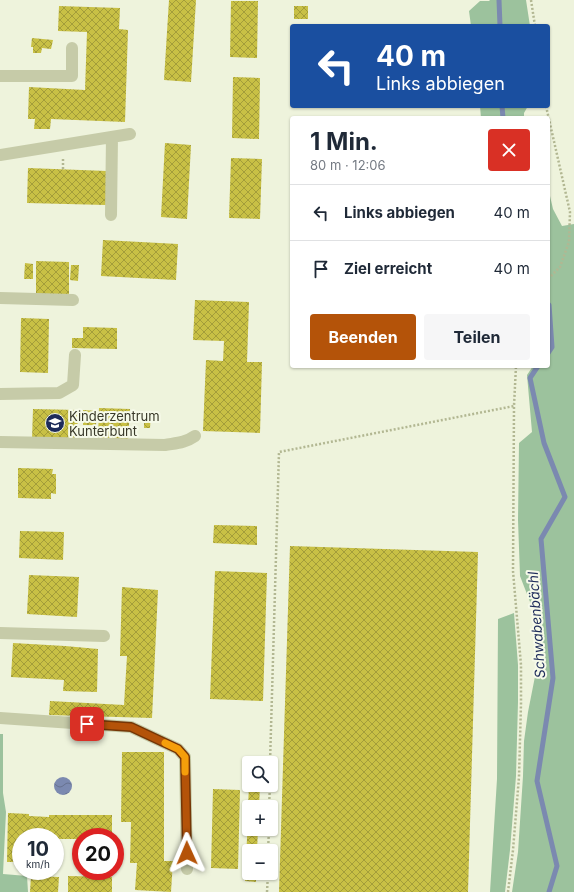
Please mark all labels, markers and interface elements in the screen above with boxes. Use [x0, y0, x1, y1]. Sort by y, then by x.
text: 40 m [376, 39, 446, 73]
icon: left [310, 40, 362, 92]
text: Links abbiegen [376, 73, 505, 94]
text: 1 Min. [310, 127, 378, 156]
button: close [488, 129, 530, 171]
text: 80 m · 12:06 [310, 157, 386, 173]
icon: left [310, 202, 332, 224]
text: Links abbiegen [344, 203, 455, 222]
text: 40 m [493, 203, 530, 222]
icon: arrive [310, 258, 332, 280]
text: Ziel erreicht [344, 259, 432, 278]
text: 40 m [493, 259, 530, 278]
button: Beenden [310, 314, 416, 360]
button: Teilen [424, 314, 530, 360]
place label: Kinderzentrum Kunterbunt [69, 408, 160, 439]
school or university icon: Kinderzentrum Kunterbunt [44, 412, 66, 434]
water label: Schwabenbächl [524, 570, 548, 679]
pin [70, 707, 104, 741]
icon: arrive [76, 713, 98, 735]
map controls [242, 756, 278, 880]
button: search [242, 756, 278, 792]
button: + [242, 800, 278, 836]
speed limit sign: 20 [72, 828, 124, 880]
position arrow [166, 832, 208, 874]
text: 10 [27, 837, 49, 861]
button: − [242, 844, 278, 880]
text: km/h [26, 858, 50, 870]

